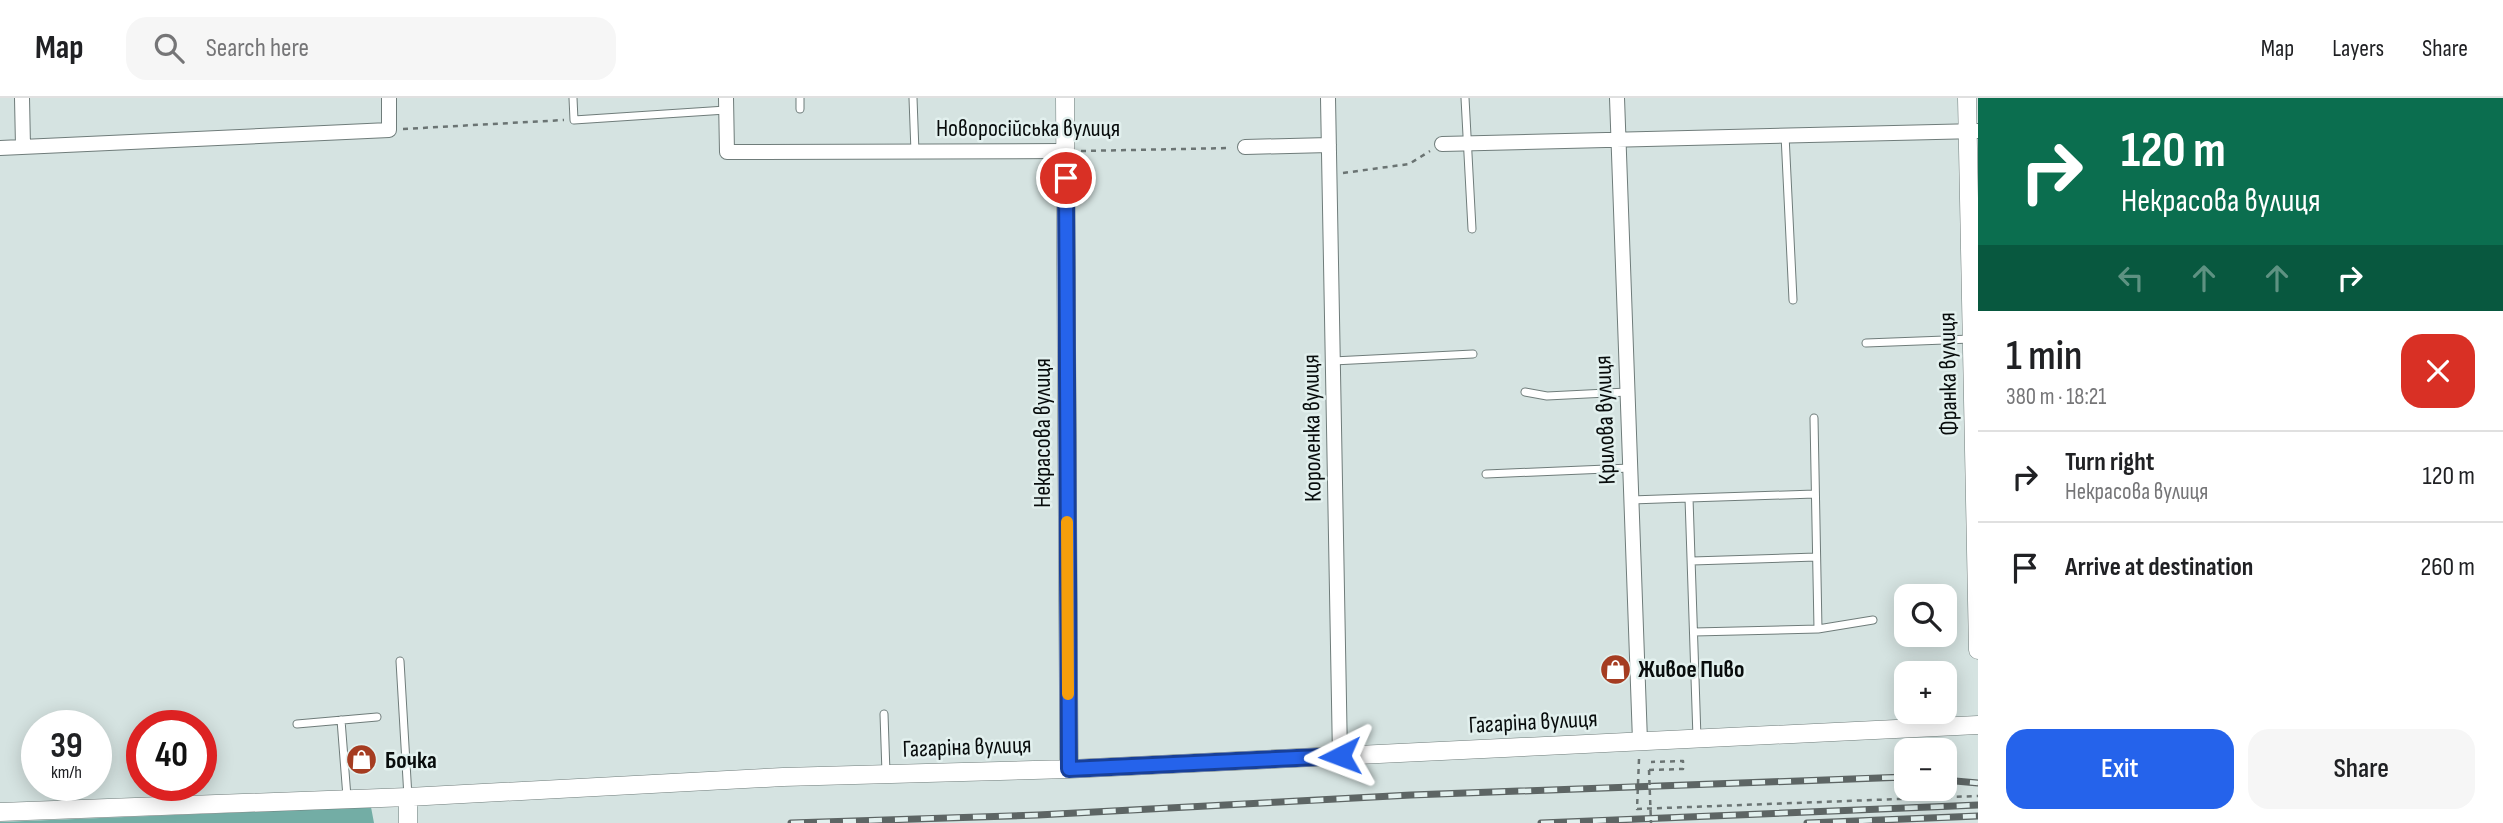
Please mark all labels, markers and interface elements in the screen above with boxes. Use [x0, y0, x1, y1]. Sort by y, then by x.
search box [126, 17, 616, 80]
text: Map [35, 28, 84, 68]
icon: search [150, 29, 188, 67]
text: Search here [206, 33, 309, 64]
text: Map [2261, 34, 2294, 63]
text: Layers [2332, 34, 2384, 63]
text: Share [2422, 34, 2468, 63]
street label: Новоросійська вулиця [936, 114, 1120, 143]
text: 120 m [2121, 122, 2226, 181]
icon: right [2006, 126, 2097, 217]
pin [1036, 148, 1096, 208]
icon: arrive [1047, 159, 1085, 197]
text: Некрасова вулиця [2121, 182, 2320, 221]
icon: left [2112, 259, 2150, 297]
icon: ahead [2185, 259, 2223, 297]
icon: ahead [2258, 259, 2296, 297]
icon: right [2331, 259, 2369, 297]
street label: Франка вулиця [1932, 312, 1964, 436]
text: 1 min [2006, 331, 2082, 382]
button: close [2401, 334, 2475, 408]
street label: Короленка вулиця [1296, 354, 1328, 502]
street label: Крилова вулиця [1588, 355, 1622, 485]
street label: Некрасова вулиця [1028, 358, 1057, 508]
text: 380 m · 18:21 [2006, 383, 2106, 411]
text: Turn right [2065, 447, 2154, 478]
icon: right [2006, 458, 2044, 496]
text: 120 m [2422, 461, 2475, 492]
text: Некрасова вулиця [2065, 478, 2208, 506]
icon: arrive [2006, 549, 2044, 587]
text: Arrive at destination [2065, 552, 2253, 583]
text: 260 m [2420, 552, 2475, 583]
map controls [1894, 584, 1957, 801]
button: search [1894, 584, 1957, 647]
shop icon: Живое Пиво [1598, 652, 1632, 686]
place label: Живое Пиво [1638, 655, 1745, 684]
button: + [1894, 661, 1957, 724]
street label: Гагаріна вулиця [1468, 704, 1598, 740]
speed limit sign: 40 [126, 710, 217, 801]
position arrow [1303, 719, 1377, 793]
text: 39 [50, 725, 83, 768]
button: Exit [2006, 729, 2234, 809]
button: Share [2248, 729, 2475, 809]
street label: Гагаріна вулиця [902, 730, 1032, 764]
button: − [1894, 738, 1957, 801]
shop icon: Бочка [345, 743, 379, 777]
place label: Бочка [385, 746, 437, 775]
text: km/h [51, 762, 82, 783]

